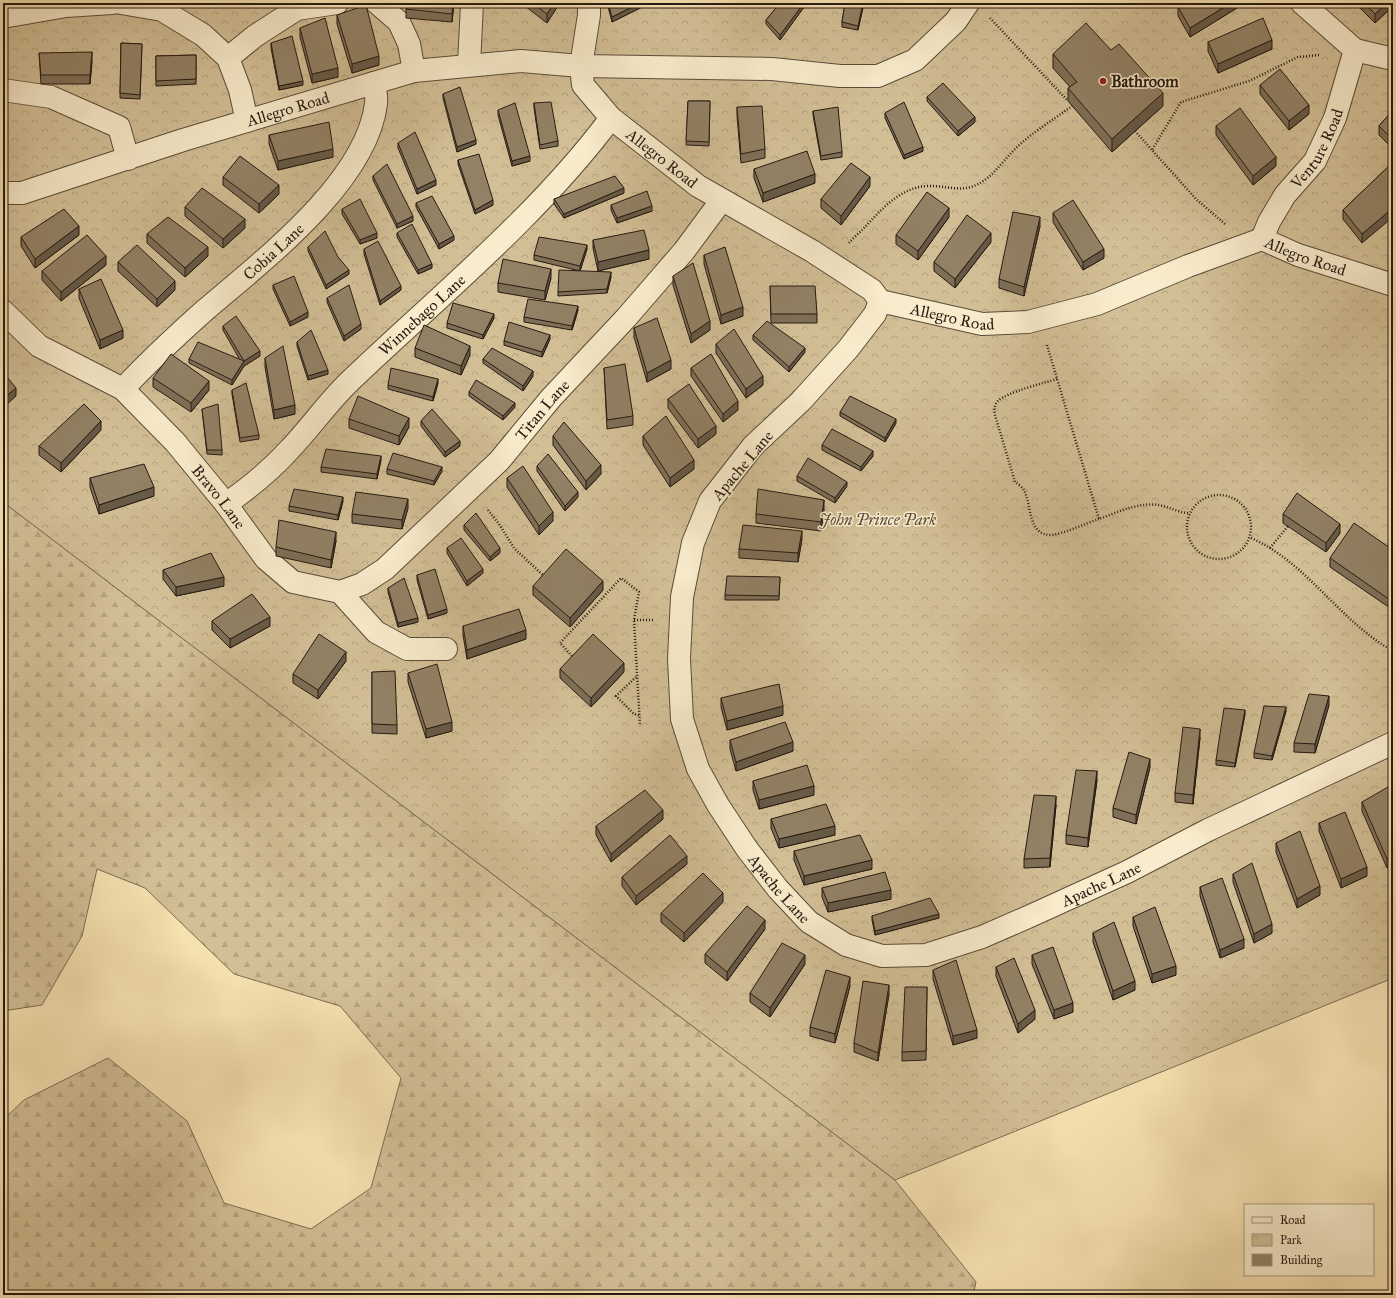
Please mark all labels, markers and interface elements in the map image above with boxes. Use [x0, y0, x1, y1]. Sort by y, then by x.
place label: Bathroom [1111, 72, 1179, 91]
marker: Bathroom [1098, 76, 1108, 86]
street label: Allegro Road [244, 88, 332, 131]
street label: Venture Road [1286, 107, 1347, 193]
street label: Allegro Road [622, 124, 701, 192]
street label: Cobia Lane [239, 219, 308, 284]
street label: Allegro Road [1261, 232, 1348, 280]
street label: Winnebago Lane [375, 270, 470, 360]
street label: Allegro Road [908, 299, 995, 334]
street label: Titan Lane [511, 375, 574, 444]
street label: Apache Lane [707, 426, 777, 505]
street label: Bravo Lane [188, 461, 250, 533]
park label: John Prince Park [819, 510, 936, 529]
street label: Apache Lane [744, 850, 814, 928]
street label: Apache Lane [1058, 857, 1144, 911]
legend [1244, 1204, 1374, 1276]
text: Road [1280, 1213, 1306, 1227]
text: Park [1280, 1233, 1302, 1247]
text: Building [1280, 1253, 1323, 1268]

